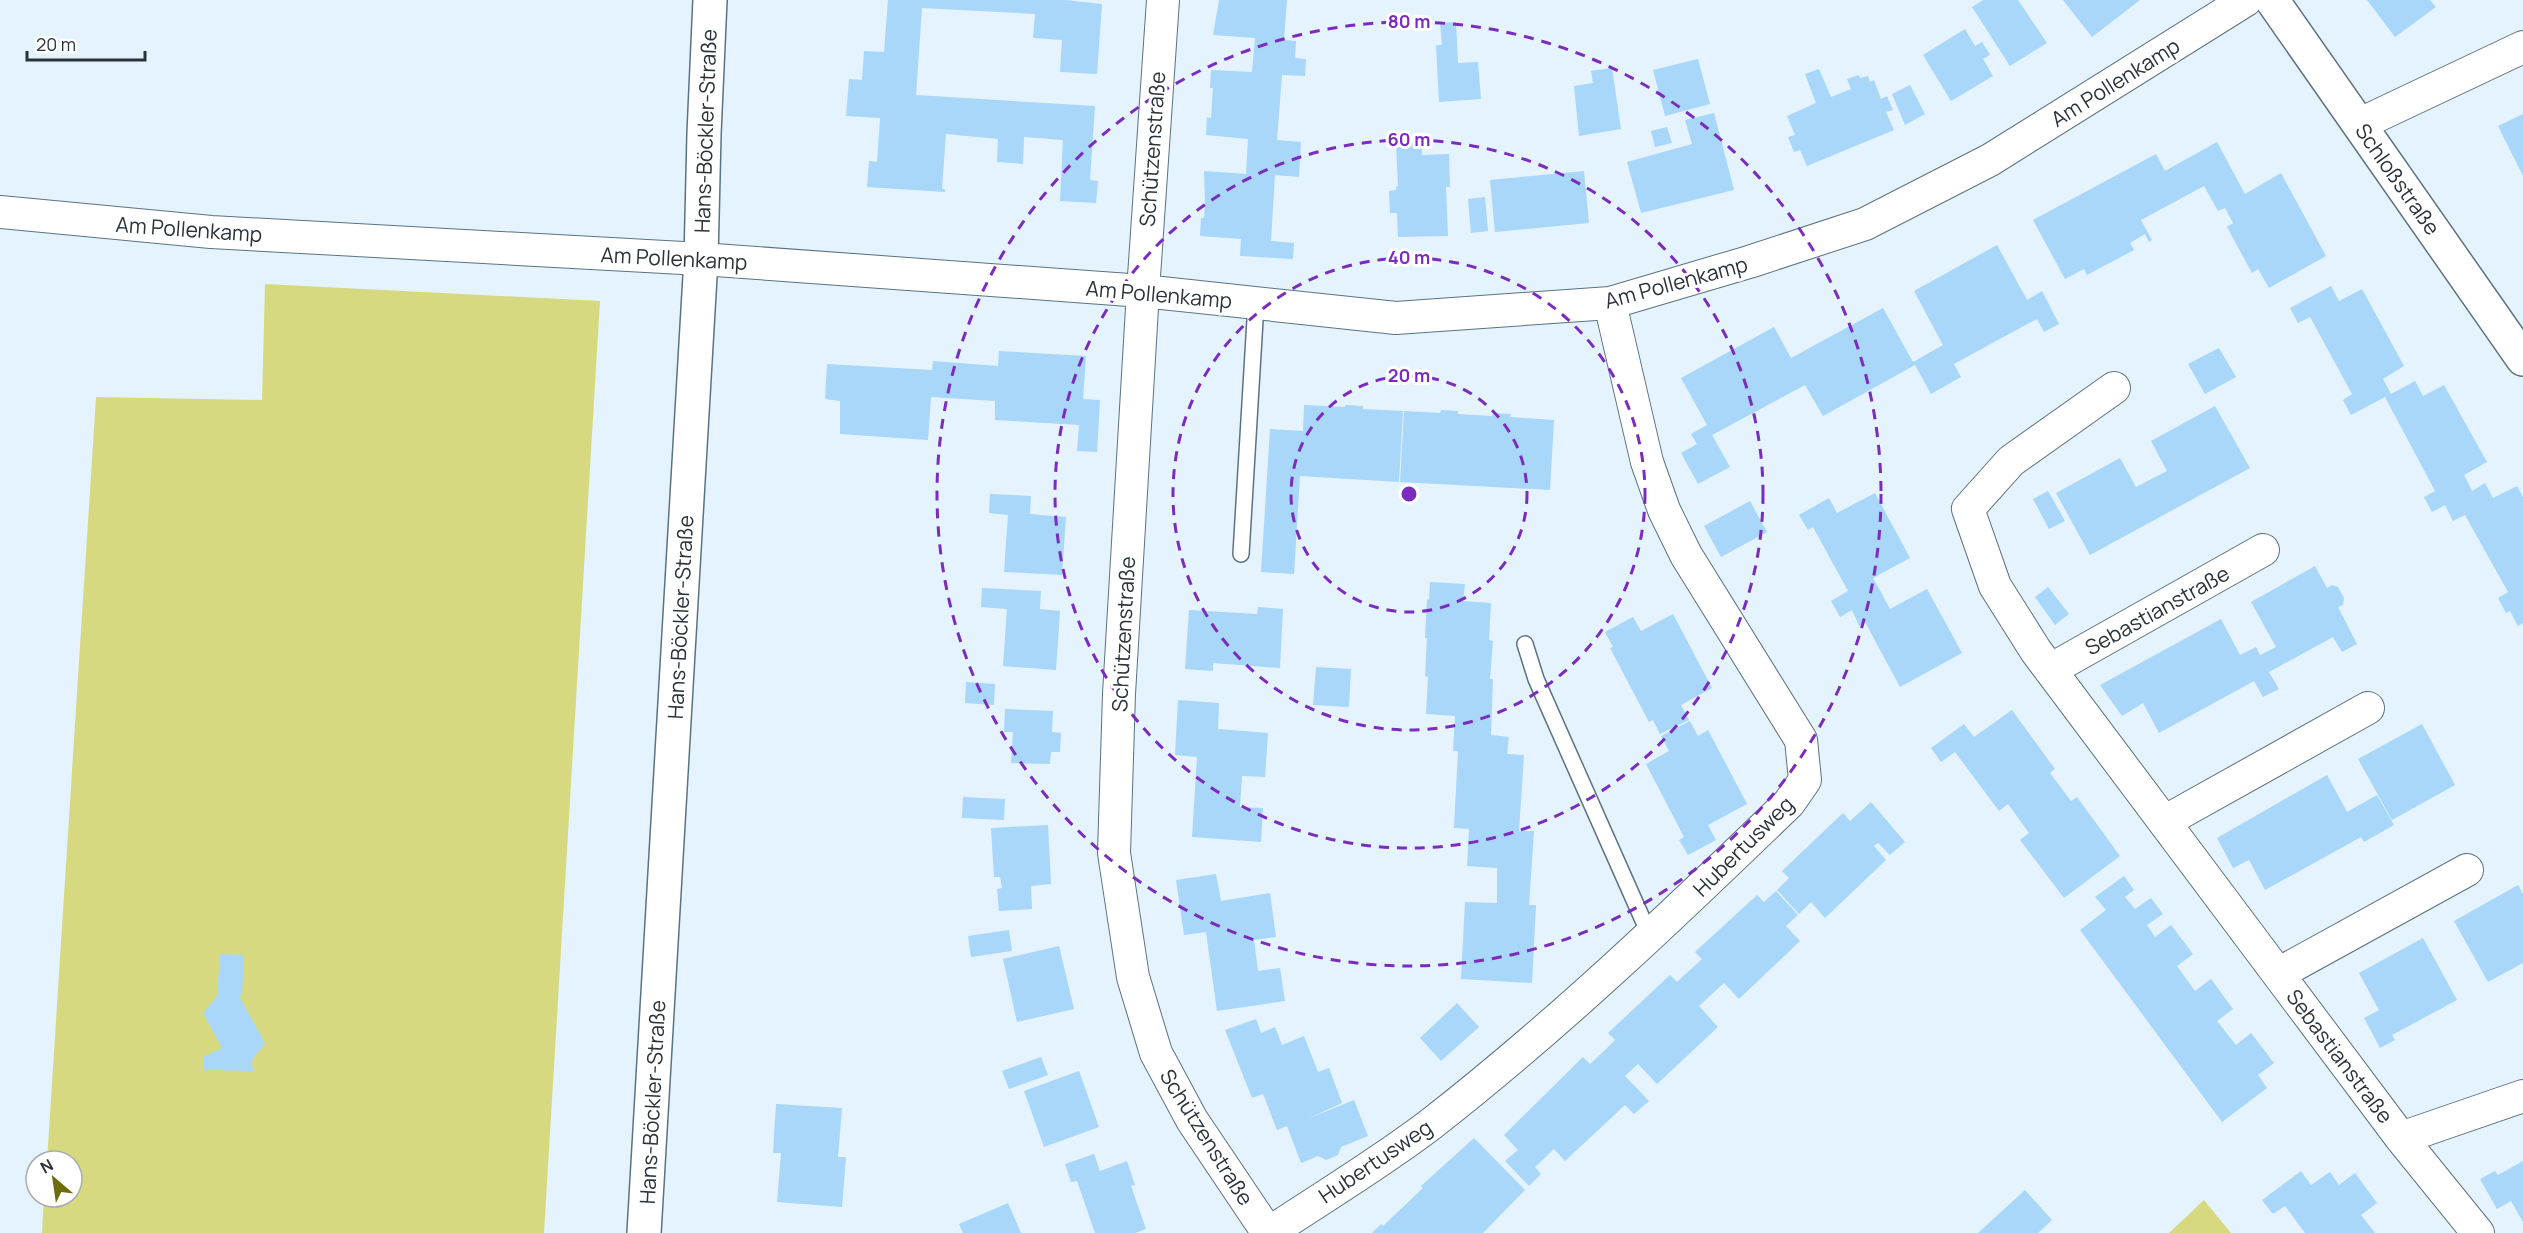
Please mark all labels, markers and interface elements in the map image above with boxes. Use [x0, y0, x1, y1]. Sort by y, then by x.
text: 80 m [1388, 9, 1430, 33]
scale bar [27, 24, 146, 62]
street label: Hans-Böckler-Straße [687, 28, 723, 234]
street label: Am Pollenkamp [2045, 31, 2185, 133]
text: 20 m [36, 32, 76, 56]
street label: Schützenstraße [1133, 70, 1171, 228]
street label: Schloßstraße [2349, 118, 2447, 240]
text: 60 m [1388, 127, 1430, 151]
street label: Am Pollenkamp [115, 210, 263, 248]
street label: Am Pollenkamp [600, 240, 748, 276]
text: 40 m [1388, 245, 1430, 269]
street label: Am Pollenkamp [1601, 249, 1751, 315]
street label: Am Pollenkamp [1085, 274, 1233, 314]
text: 20 m [1388, 363, 1430, 387]
centre of rings [1399, 484, 1419, 504]
street label: Hans-Böckler-Straße [661, 514, 699, 720]
street label: Schützenstraße [1105, 555, 1141, 713]
street label: Sebastianstraße [2080, 559, 2234, 661]
street label: Hubertusweg [1687, 790, 1799, 902]
street label: Sebastianstraße [2280, 983, 2400, 1129]
street label: Hans-Böckler-Straße [633, 999, 671, 1205]
street label: Schützenstraße [1154, 1064, 1260, 1210]
street label: Hubertusweg [1313, 1113, 1437, 1209]
north arrow [24, 1149, 84, 1209]
text: N [36, 1153, 57, 1178]

